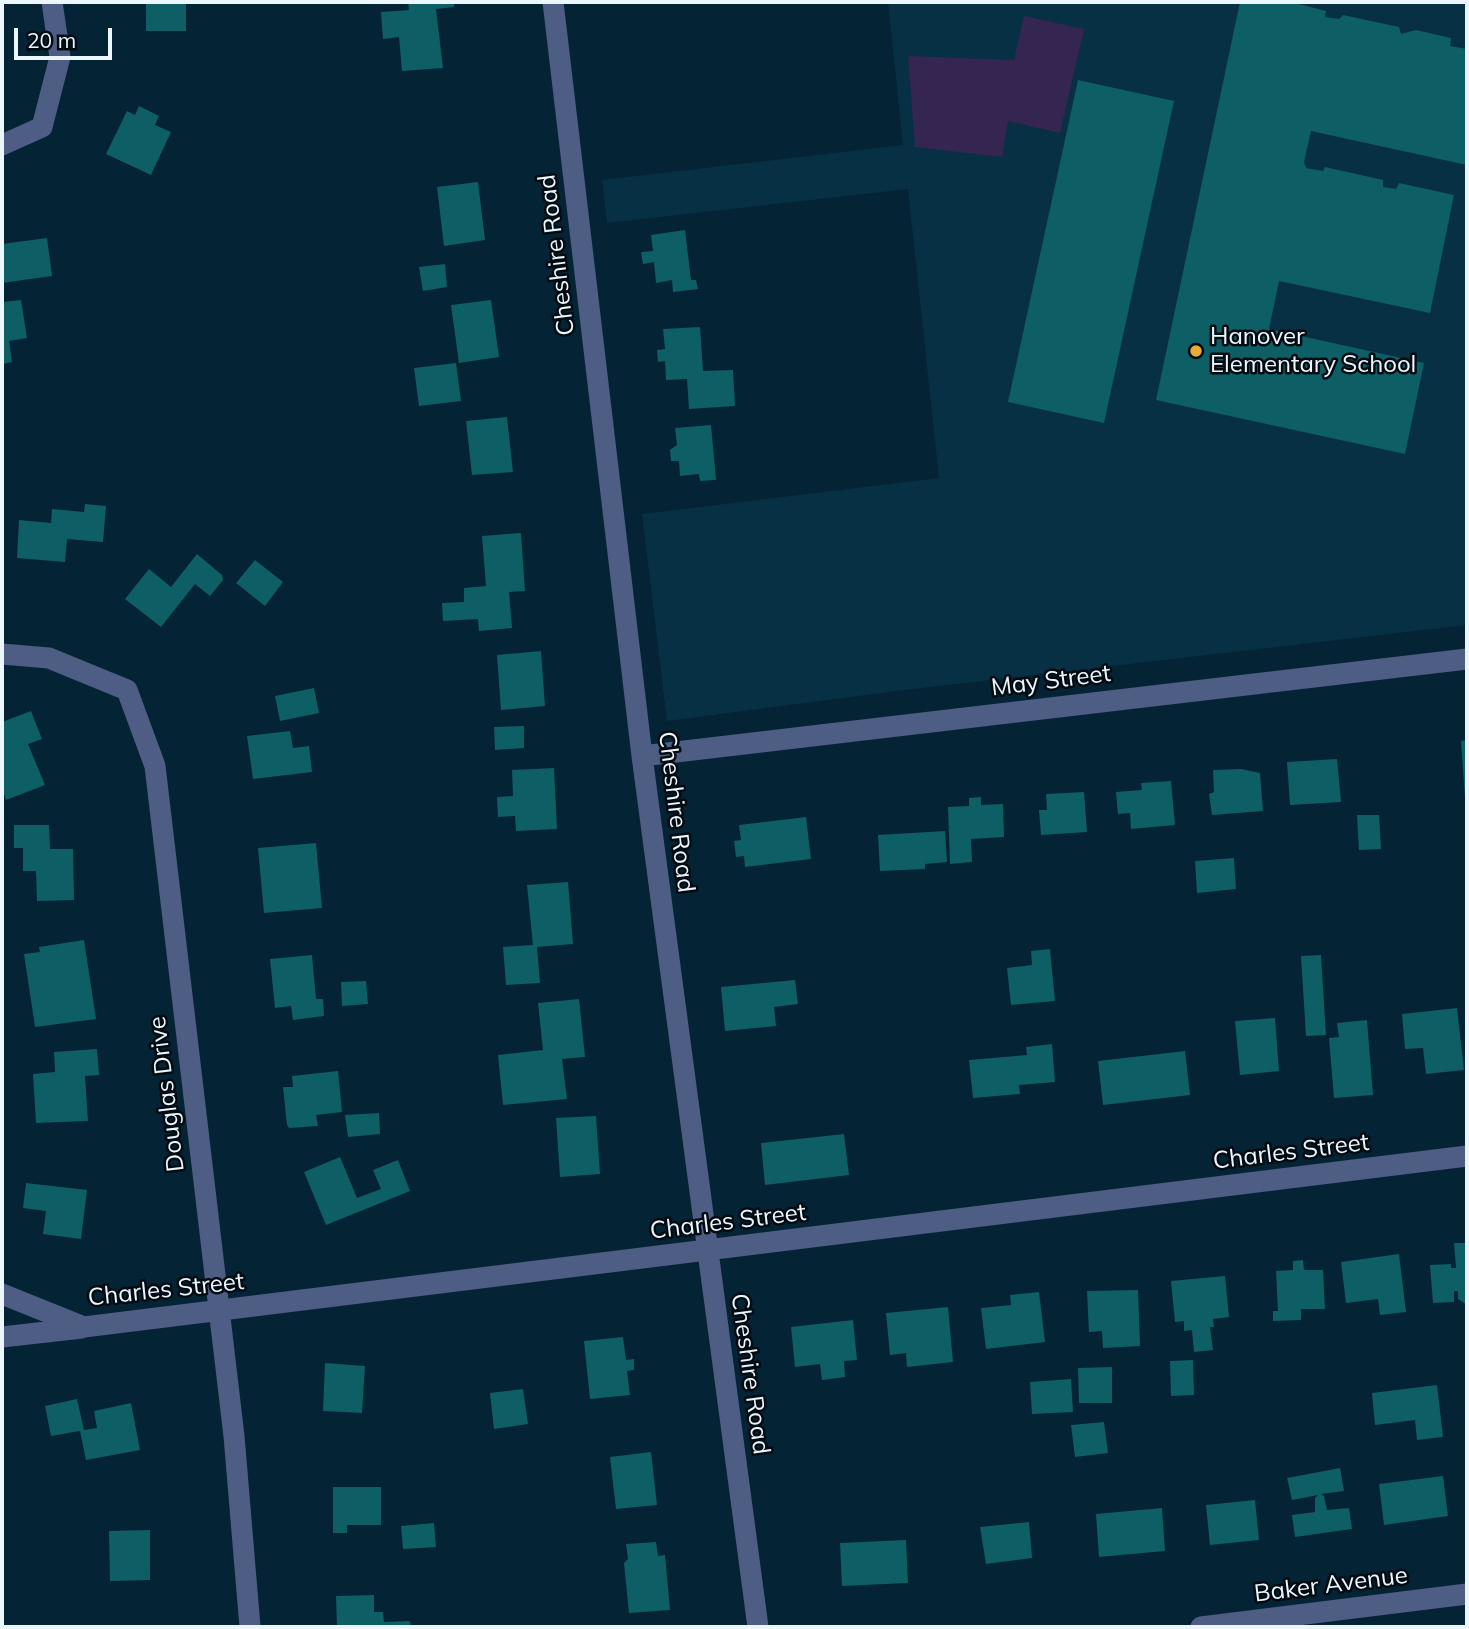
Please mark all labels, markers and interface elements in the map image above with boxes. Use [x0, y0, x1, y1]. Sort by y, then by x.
scale bar [18, 14, 116, 58]
text: 20 m [27, 27, 76, 53]
street label: Cheshire Road [533, 173, 581, 337]
place label: Hanover Elementary School [1210, 323, 1416, 379]
marker: Hanover Elementary School [1188, 343, 1204, 359]
street label: May Street [990, 659, 1112, 703]
street label: Cheshire Road [652, 730, 700, 894]
street label: Douglas Drive [143, 1015, 191, 1173]
street label: Charles Street [1211, 1128, 1371, 1176]
street label: Charles Street [648, 1198, 808, 1246]
street label: Charles Street [86, 1267, 246, 1313]
street label: Cheshire Road [724, 1292, 776, 1456]
street label: Baker Avenue [1253, 1561, 1409, 1609]

